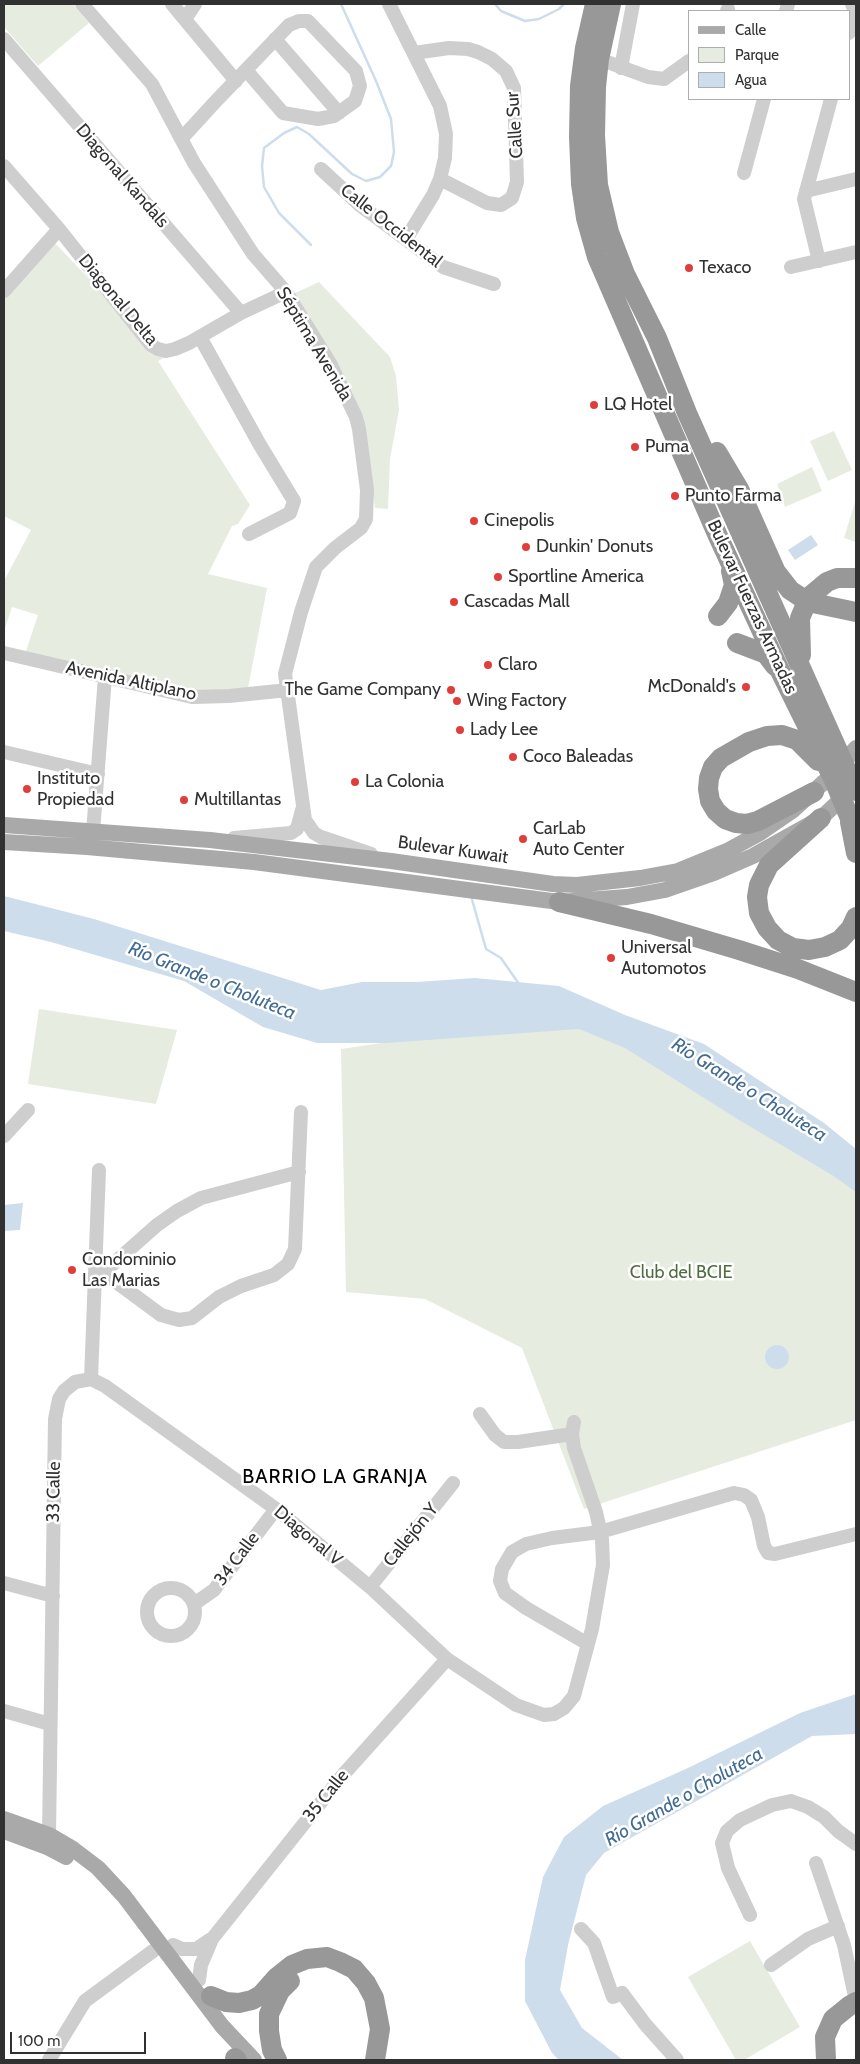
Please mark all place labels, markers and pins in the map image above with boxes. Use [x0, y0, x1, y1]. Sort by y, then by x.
place label: Texaco [699, 257, 751, 279]
marker: Texaco [683, 262, 695, 274]
place label: LQ Hotel [604, 394, 672, 416]
marker: LQ Hotel [588, 399, 600, 411]
place label: Puma [645, 436, 689, 458]
marker: Puma [629, 441, 641, 453]
place label: Punto Farma [685, 485, 782, 507]
marker: Punto Farma [669, 490, 681, 502]
place label: Cinepolis [484, 510, 554, 532]
marker: Cinepolis [468, 515, 480, 527]
place label: Dunkin' Donuts [536, 536, 653, 558]
marker: Dunkin' Donuts [520, 541, 532, 553]
place label: Sportline America [508, 566, 644, 588]
marker: Sportline America [492, 571, 504, 583]
place label: Cascadas Mall [464, 591, 570, 613]
marker: Cascadas Mall [448, 596, 460, 608]
place label: Claro [498, 654, 537, 676]
marker: Claro [482, 659, 494, 671]
place label: McDonald's [648, 676, 736, 698]
place label: The Game Company [285, 679, 441, 701]
marker: McDonald's [740, 681, 752, 693]
marker: The Game Company [445, 684, 457, 696]
place label: Wing Factory [467, 690, 567, 712]
marker: Wing Factory [451, 695, 463, 707]
place label: Lady Lee [470, 719, 538, 741]
marker: Lady Lee [454, 724, 466, 736]
place label: Coco Baleadas [523, 746, 633, 768]
marker: Coco Baleadas [507, 751, 519, 763]
place label: Instituto Propiedad [37, 768, 114, 811]
place label: La Colonia [365, 771, 444, 793]
marker: La Colonia [349, 776, 361, 788]
marker: Instituto Propiedad [21, 783, 33, 795]
place label: Multillantas [194, 789, 281, 811]
marker: Multillantas [178, 794, 190, 806]
place label: CarLab Auto Center [533, 818, 624, 861]
marker: CarLab Auto Center [517, 833, 529, 845]
place label: Universal Automotos [621, 937, 706, 980]
marker: Universal Automotos [605, 952, 617, 964]
place label: Condominio Las Marias [82, 1249, 176, 1292]
marker: Condominio Las Marias [66, 1264, 78, 1276]

